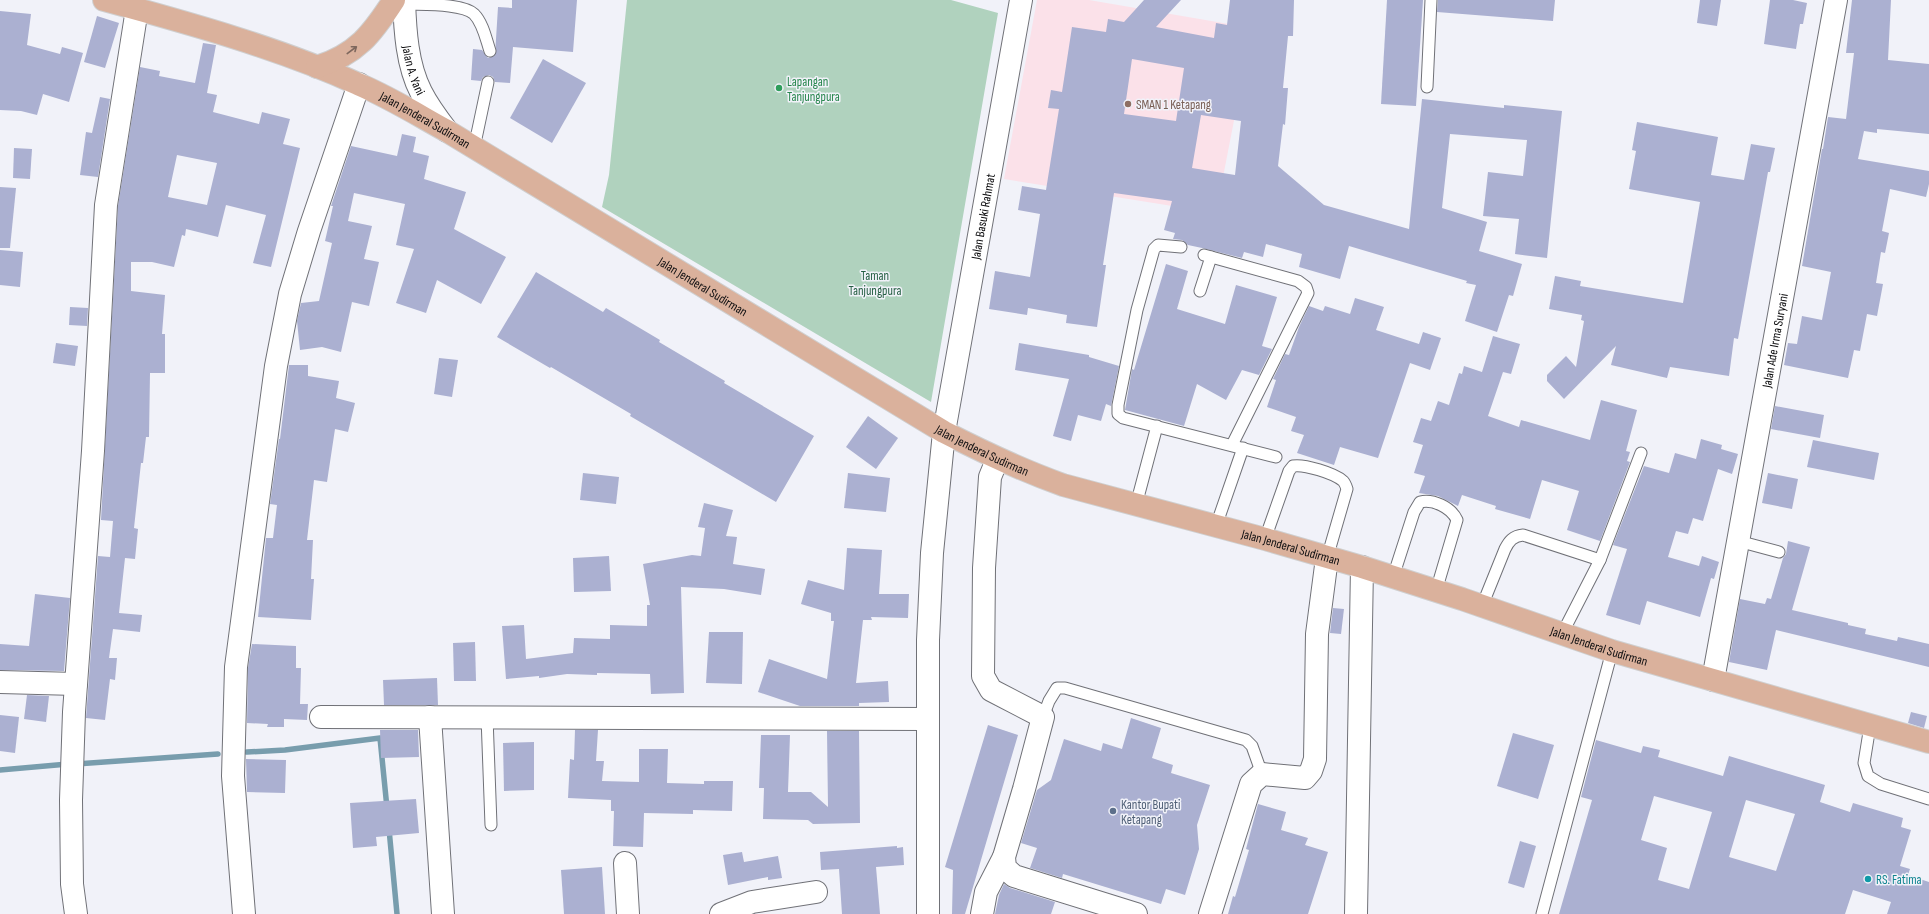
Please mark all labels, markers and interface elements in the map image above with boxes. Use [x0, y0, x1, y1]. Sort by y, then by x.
street label: Jalan A. Yani [398, 43, 428, 98]
one-way arrow [347, 46, 358, 55]
place label: Lapangan Tanjungpura [787, 74, 840, 105]
marker: Lapangan Tanjungpura [774, 83, 784, 93]
street label: Jalan Jenderal Sudirman [376, 88, 473, 152]
place label: SMAN 1 Ketapang [1136, 97, 1211, 113]
marker: SMAN 1 Ketapang [1123, 99, 1133, 109]
street label: Jalan Basuki Rahmat [968, 172, 999, 262]
street label: Jalan Jenderal Sudirman [654, 253, 750, 320]
park label: Taman Tanjungpura [849, 268, 901, 299]
street label: Jalan Ade Irma Suryani [1759, 292, 1792, 390]
street label: Jalan Jenderal Sudirman [931, 421, 1031, 480]
street label: Jalan Jenderal Sudirman [1239, 526, 1342, 569]
street label: Jalan Jenderal Sudirman [1547, 623, 1650, 670]
place label: Kantor Bupati Ketapang [1121, 797, 1181, 828]
marker: Kantor Bupati Ketapang [1108, 806, 1118, 816]
place label: RS. Fatima [1876, 872, 1922, 888]
marker: RS. Fatima [1863, 874, 1873, 884]

